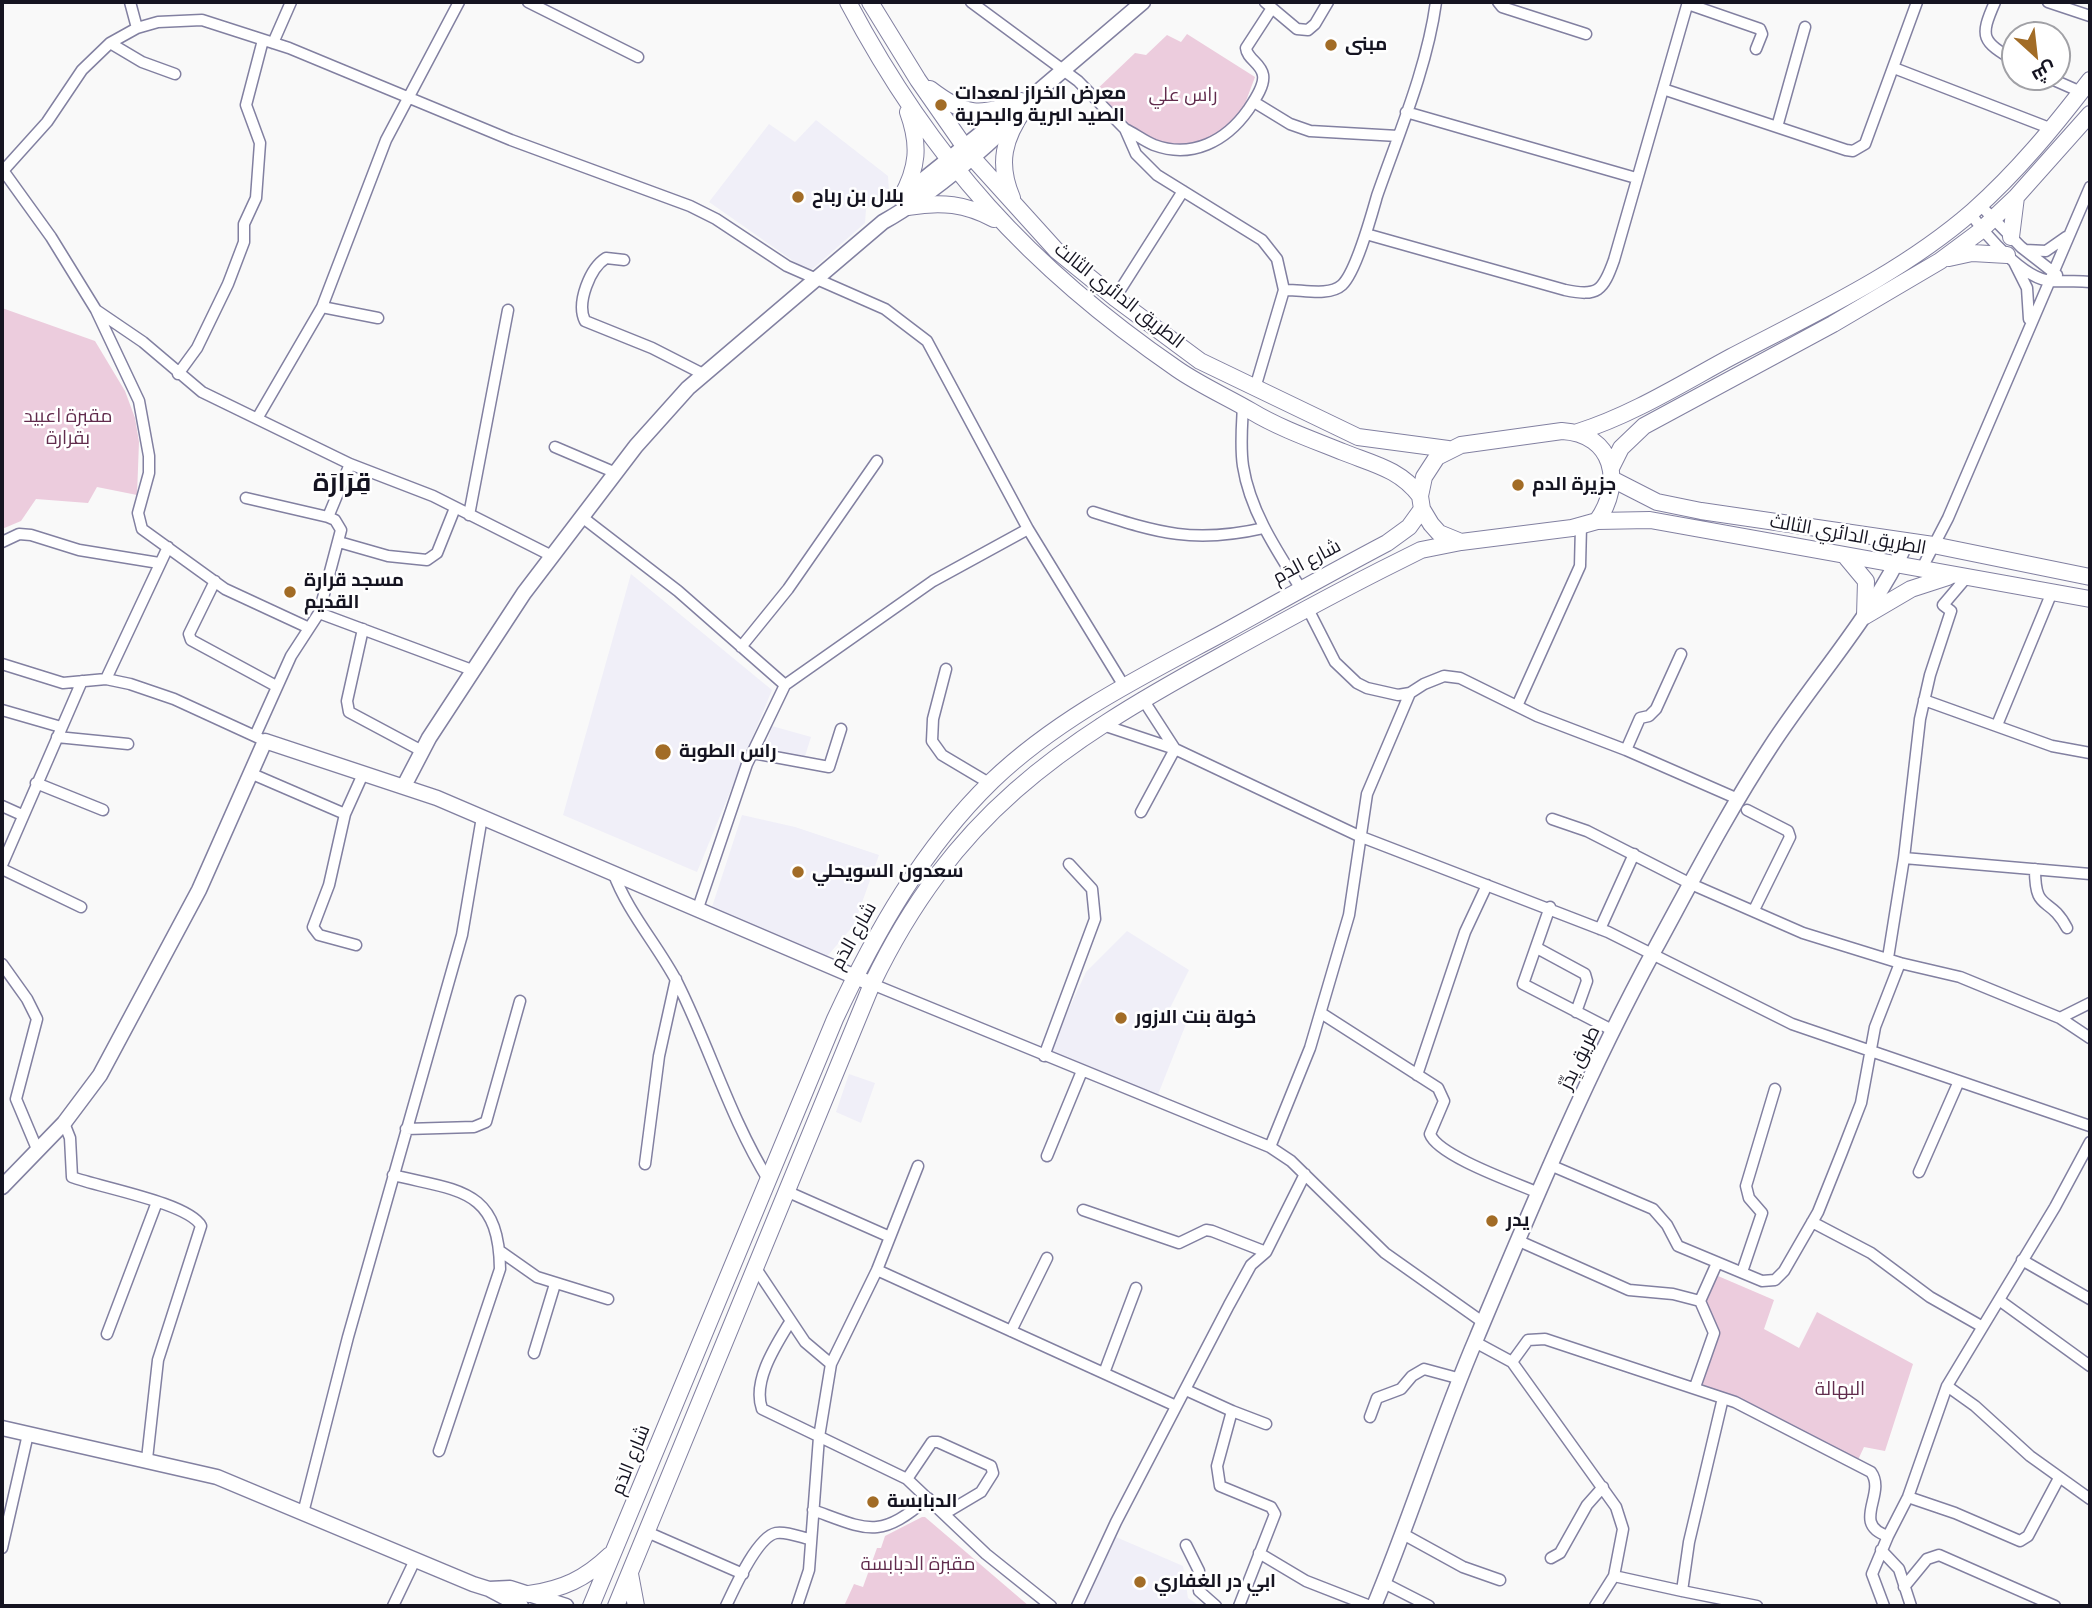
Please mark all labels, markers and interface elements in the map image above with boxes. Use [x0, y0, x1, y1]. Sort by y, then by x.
north arrow [2001, 21, 2071, 91]
place label: مبنى [1345, 34, 1387, 56]
marker: مبنى [1323, 37, 1339, 53]
text: ش [2028, 57, 2061, 89]
place label: معرض الخراز لمعدات الصيد البرية والبحرية [955, 83, 1126, 127]
park label: راس علي [1149, 85, 1217, 107]
marker: معرض الخراز لمعدات الصيد البرية والبحرية [933, 97, 949, 113]
place label: بلال بن رباح [812, 186, 904, 208]
marker: بلال بن رباح [790, 189, 806, 205]
street label: الطريق الدائري الثالث [1050, 238, 1188, 354]
park label: مقبرة اعبيد بقرارة [24, 406, 112, 450]
district label: قِرَارَة [313, 467, 371, 499]
place label: جزيرة الدم [1532, 474, 1616, 496]
marker: جزيرة الدم [1510, 477, 1526, 493]
street label: الطريق الدائري الثالث [1768, 510, 1928, 560]
street label: شارع الدَم [1269, 535, 1345, 589]
place label: مسجد قرارة القديم [304, 570, 404, 614]
marker: مسجد قرارة القديم [282, 584, 298, 600]
place label: راس الطوبة [679, 741, 777, 763]
marker: راس الطوبة [653, 742, 673, 762]
place label: سعدون السويحلي [812, 861, 964, 883]
marker: سعدون السويحلي [790, 864, 806, 880]
street label: شارع الدَم [826, 898, 882, 974]
place label: خولة بنت الازور [1135, 1007, 1256, 1029]
marker: خولة بنت الازور [1113, 1010, 1129, 1026]
street label: طريق يِدِّرْ [1555, 1022, 1605, 1094]
place label: يدر [1506, 1210, 1530, 1232]
marker: يدر [1484, 1213, 1500, 1229]
park label: البهالة [1815, 1379, 1865, 1401]
street label: شارع الدَم [607, 1422, 655, 1498]
place label: الدبابسة [887, 1491, 957, 1513]
marker: الدبابسة [865, 1494, 881, 1510]
park label: مقبرة الدبابسة [861, 1554, 975, 1576]
place label: ابي در الغفاري [1154, 1571, 1276, 1593]
marker: ابي در الغفاري [1132, 1574, 1148, 1590]

